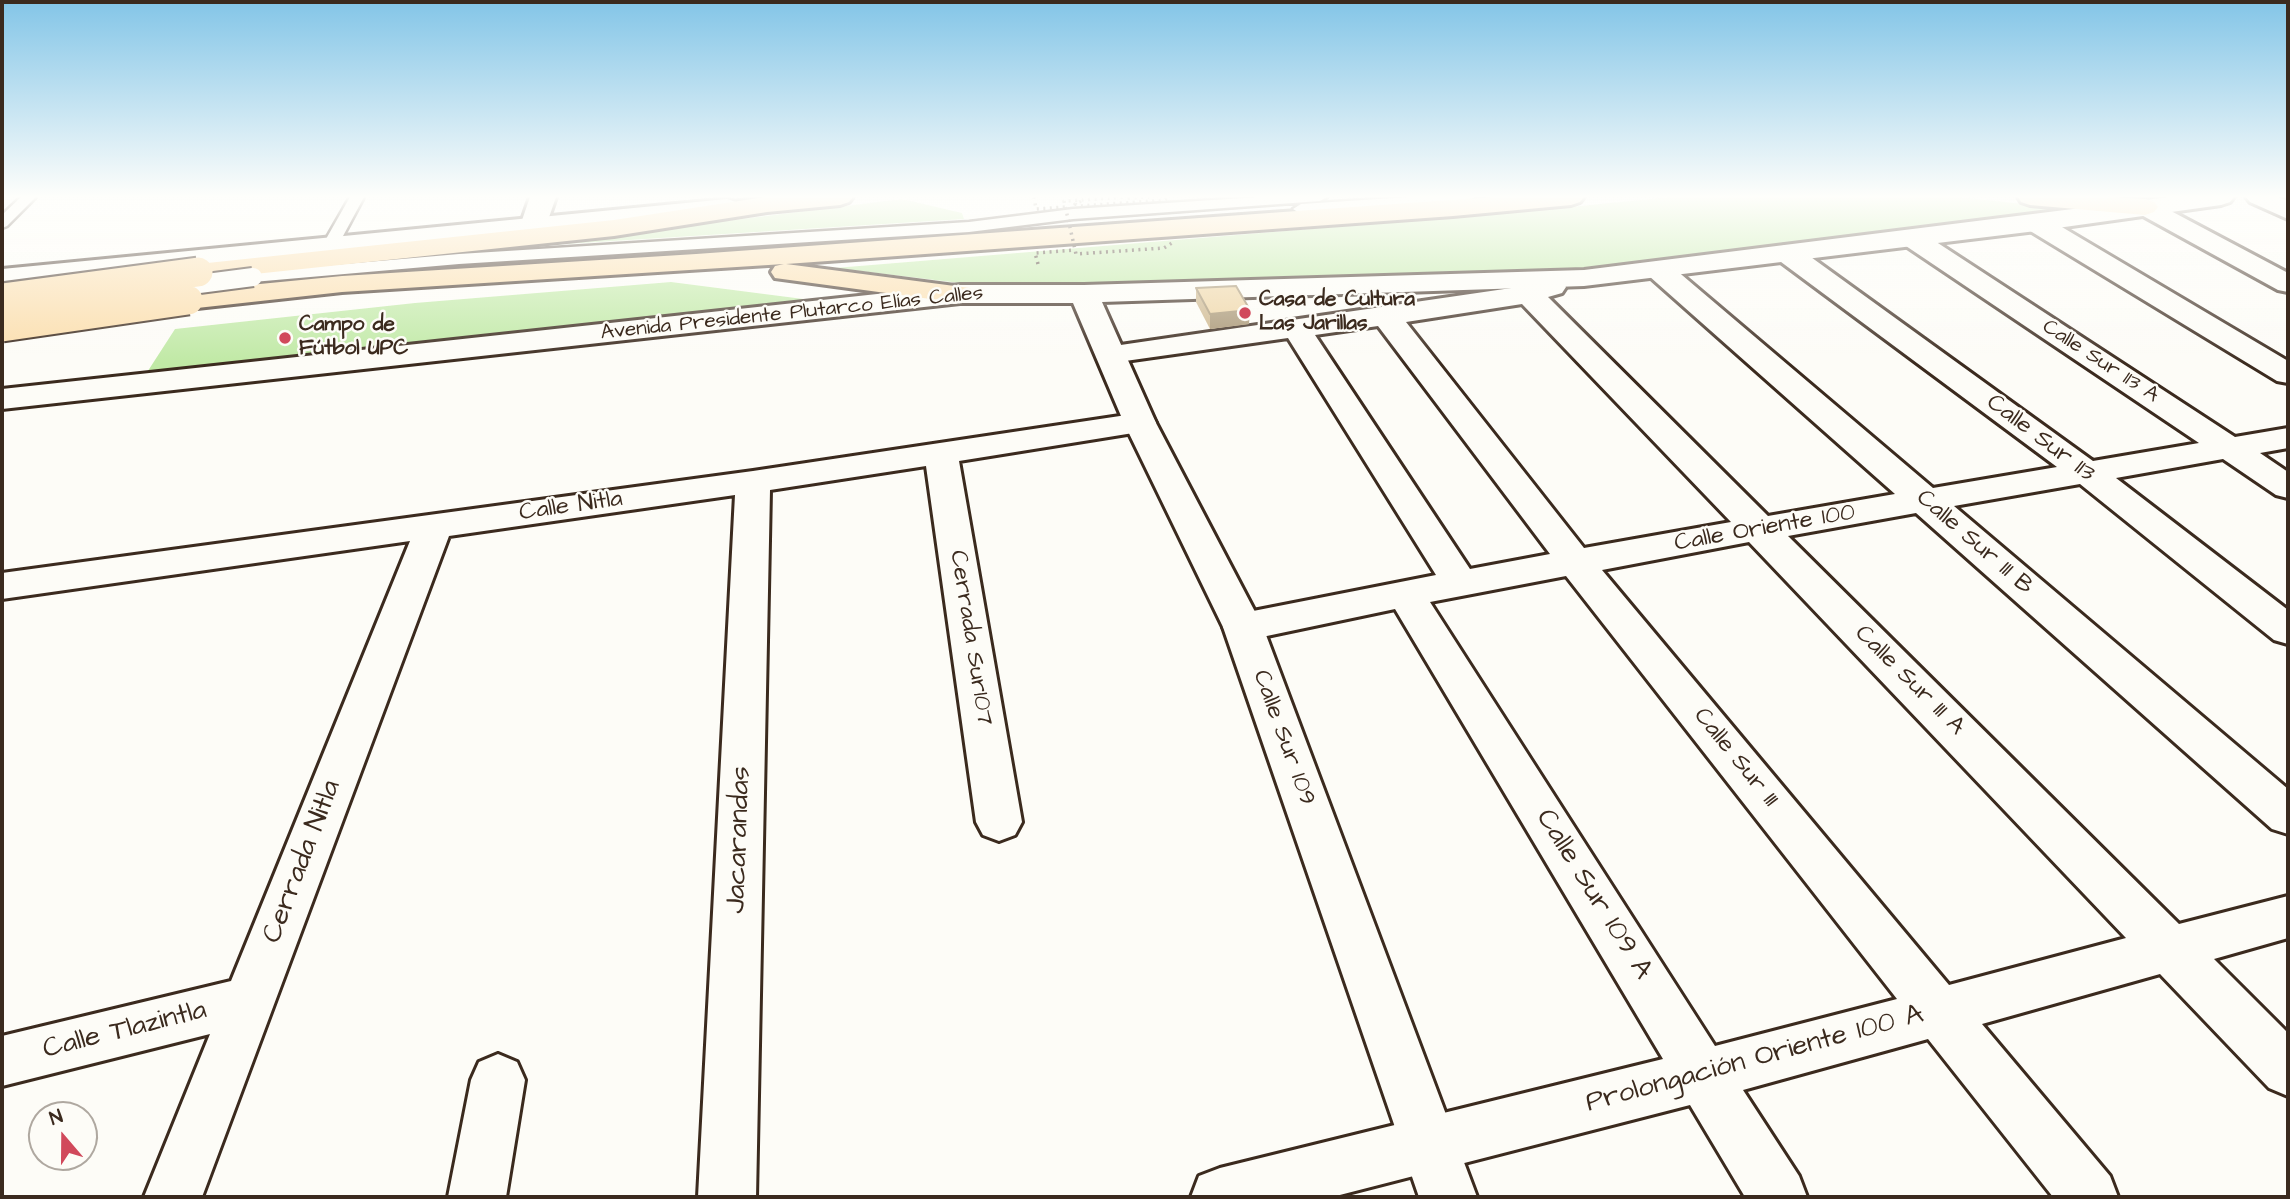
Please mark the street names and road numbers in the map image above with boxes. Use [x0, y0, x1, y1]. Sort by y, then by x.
street label: Avenida Presidente Plutarco Elías Calles [600, 281, 984, 347]
street label: Calle Sur 113 A [2037, 315, 2163, 409]
street label: Calle Sur 113 [1980, 389, 2100, 489]
street label: Calle Sur 111 B [1910, 484, 2038, 602]
street label: Calle Nitla [518, 486, 624, 528]
street label: Calle Oriente 100 [1672, 499, 1858, 559]
street label: Cerrada Sur107 [942, 549, 998, 727]
street label: Calle Sur 111 A [1848, 620, 1970, 742]
street label: Calle Sur 109 [1245, 667, 1321, 809]
street label: Calle Sur 111 [1686, 703, 1784, 813]
street label: Jacarandas [721, 766, 759, 914]
street label: Cerrada Nitla [257, 776, 349, 948]
street label: Calle Sur 109 A [1527, 804, 1659, 986]
street label: Calle Tlazintla [40, 994, 210, 1068]
street label: Prolongación Oriente 100 A [1583, 999, 1927, 1121]

